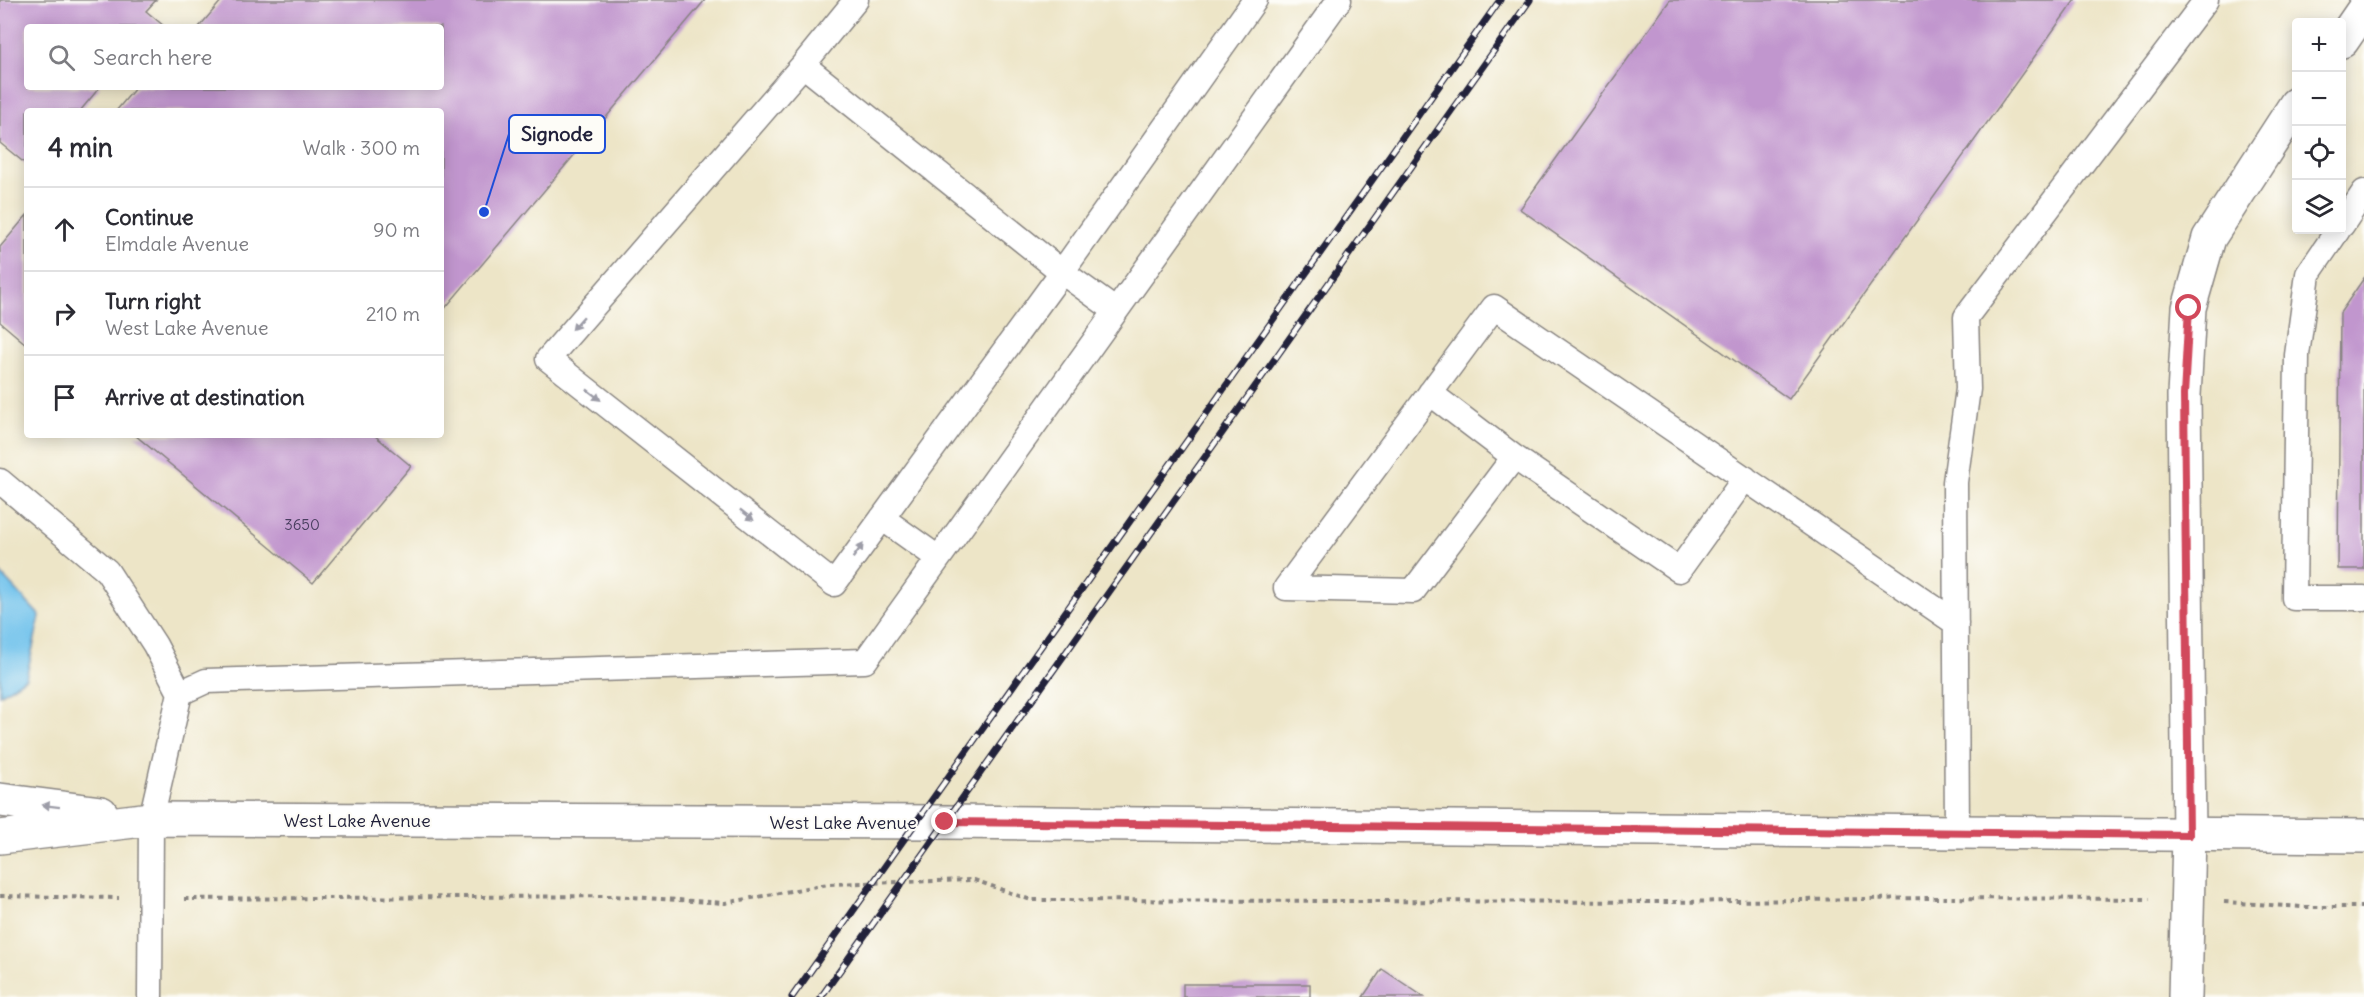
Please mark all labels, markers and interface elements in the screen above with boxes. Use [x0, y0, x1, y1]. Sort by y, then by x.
map controls [2292, 18, 2346, 234]
button: + [2292, 18, 2346, 72]
search box [24, 24, 444, 90]
icon: search [45, 41, 78, 74]
text: Search here [93, 43, 212, 71]
button: − [2292, 72, 2346, 126]
callout: Signode [509, 115, 605, 153]
text: Signode [521, 121, 593, 146]
button: locate [2292, 126, 2346, 180]
text: 4 min [48, 131, 113, 164]
text: Walk · 300 m [302, 135, 420, 160]
button: layers [2292, 180, 2346, 234]
text: Continue [105, 203, 194, 231]
icon: ahead [48, 213, 81, 246]
text: 90 m [373, 217, 420, 242]
text: Elmdale Avenue [105, 231, 249, 256]
text: Turn right [105, 287, 201, 315]
route start [2175, 294, 2201, 320]
icon: right [48, 297, 81, 330]
text: 210 m [366, 301, 420, 326]
text: West Lake Avenue [105, 315, 269, 340]
one-way arrow [572, 316, 585, 331]
icon: arrive [48, 381, 81, 414]
text: Arrive at destination [105, 383, 305, 411]
one-way arrow [586, 388, 601, 400]
one-way arrow [739, 509, 755, 522]
house number: 3650 [284, 515, 320, 534]
one-way arrow [852, 544, 864, 560]
one-way arrow [41, 802, 60, 811]
route end [931, 808, 957, 834]
street label: West Lake Avenue [283, 809, 431, 832]
street label: West Lake Avenue [769, 811, 917, 834]

